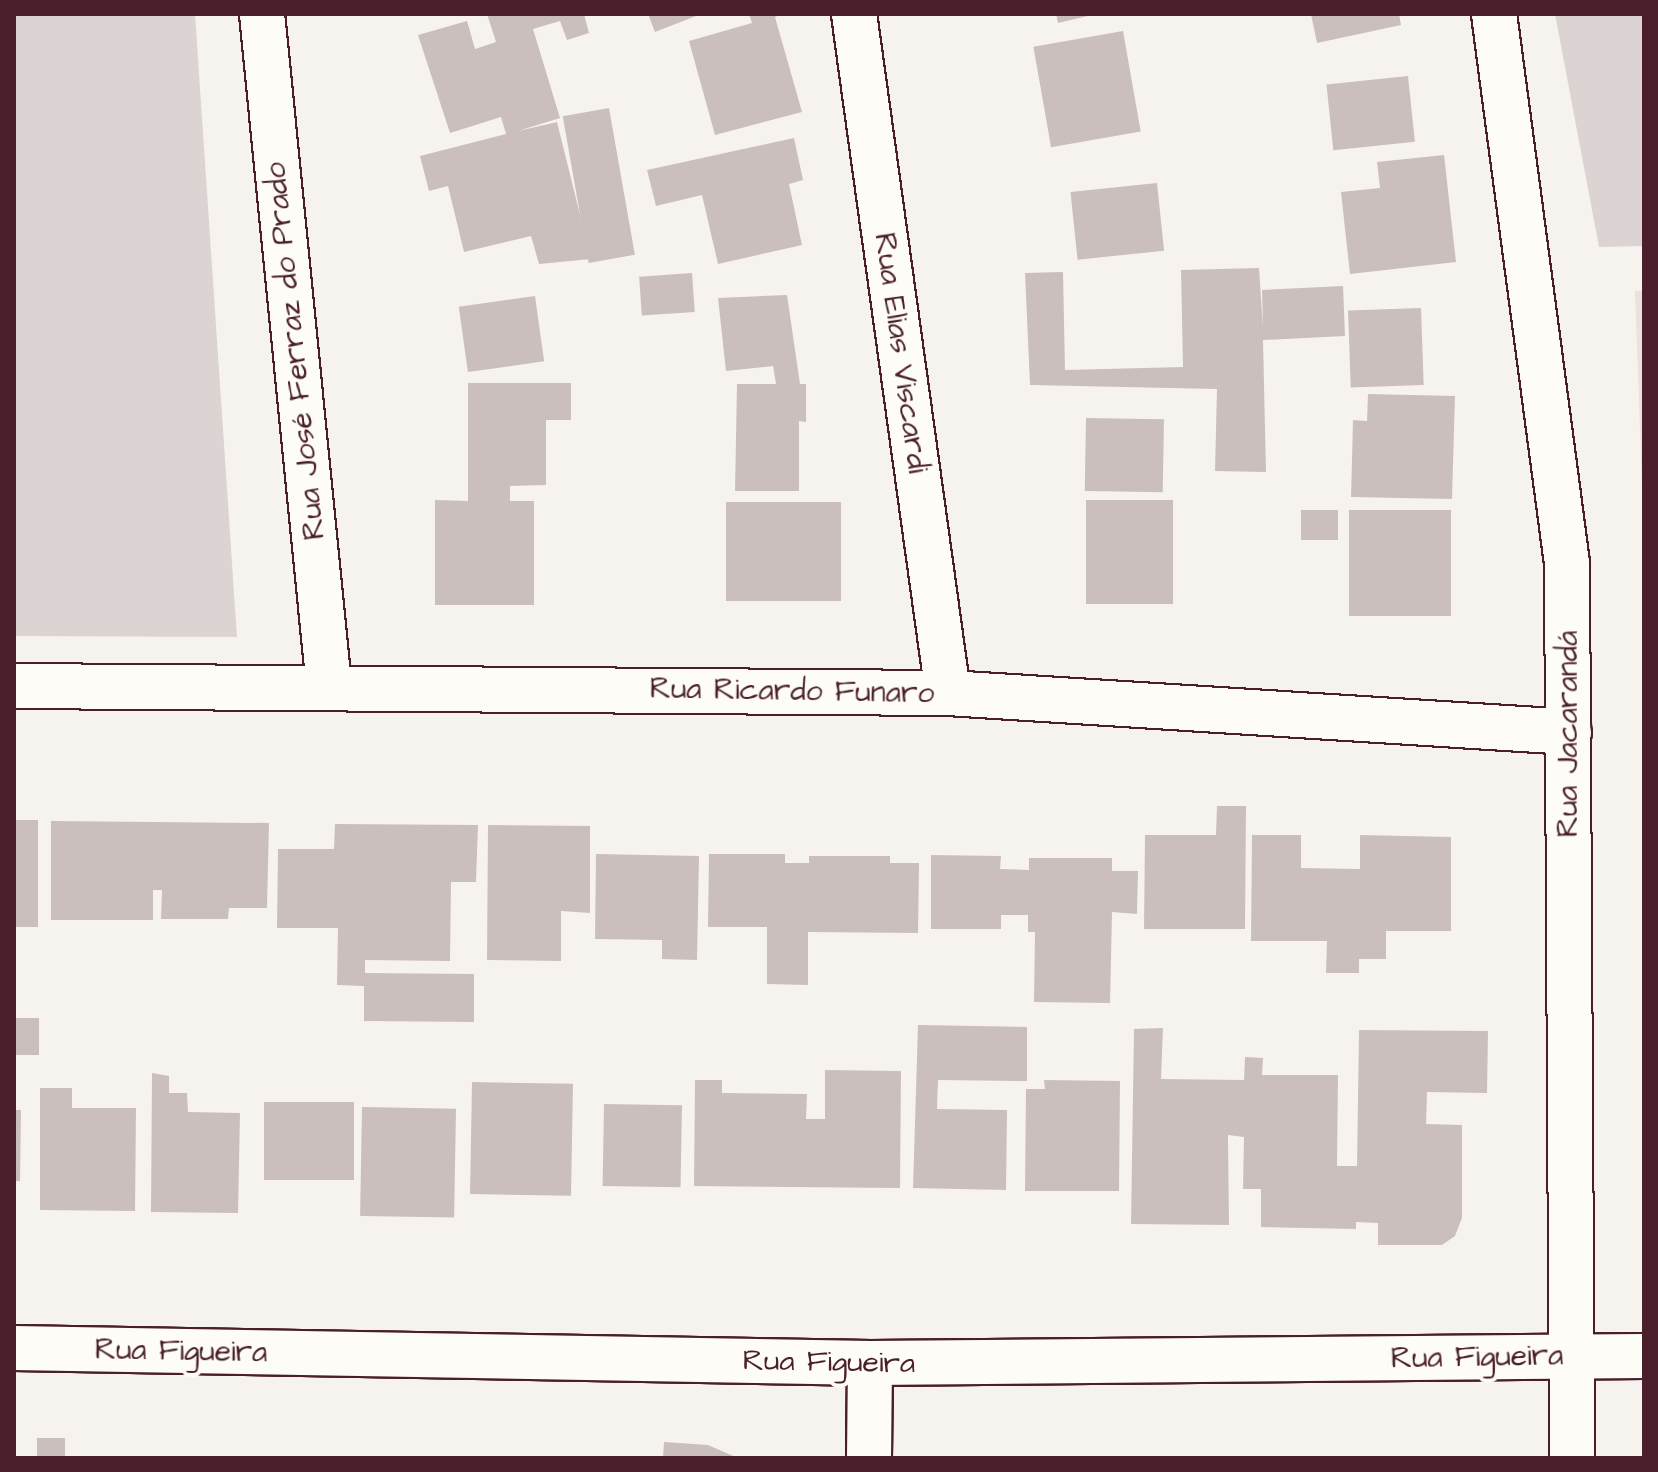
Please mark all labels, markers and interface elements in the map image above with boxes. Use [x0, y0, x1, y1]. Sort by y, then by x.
street label: Rua José Ferraz do Prado [257, 160, 333, 542]
street label: Rua Elias Viscardi [866, 230, 936, 476]
street label: Rua Jacarandá [1550, 631, 1586, 837]
street label: Rua Ricardo Funaro [649, 671, 935, 711]
street label: Rua Figueira [94, 1331, 268, 1371]
street label: Rua Figueira [1390, 1337, 1564, 1377]
street label: Rua Figueira [742, 1342, 916, 1382]

